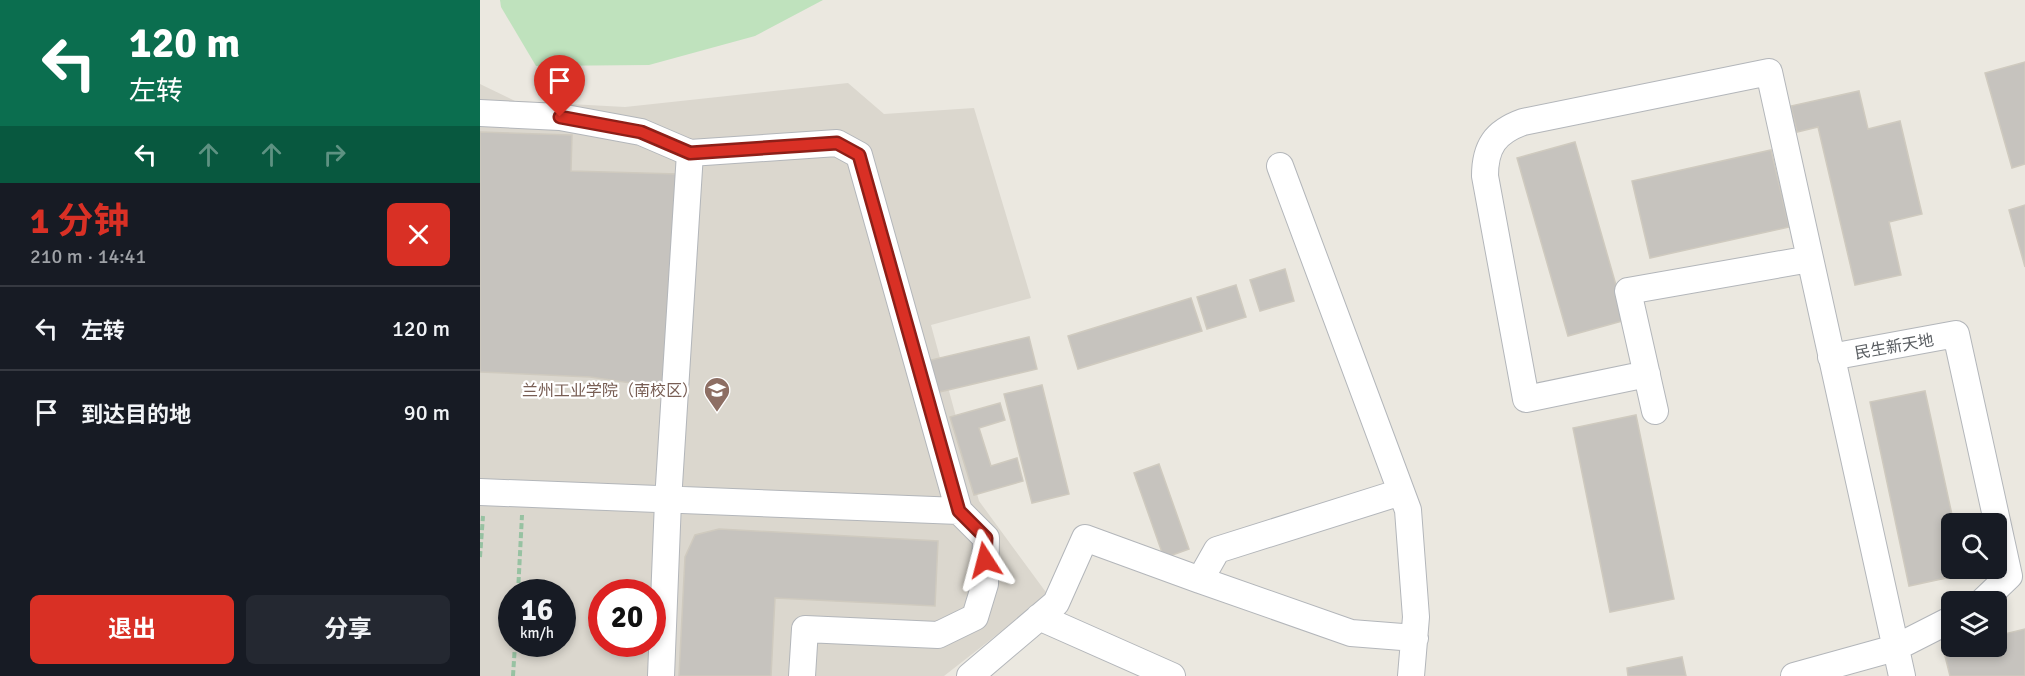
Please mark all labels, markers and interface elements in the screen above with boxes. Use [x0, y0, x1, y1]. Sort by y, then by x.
text: 120 m [129, 18, 240, 69]
icon: left [30, 24, 108, 102]
pin [534, 55, 585, 117]
icon: arrive [543, 64, 576, 97]
text: 左转 [129, 75, 183, 108]
icon: left [129, 138, 162, 171]
icon: ahead [192, 138, 225, 171]
icon: ahead [255, 138, 288, 171]
icon: right [318, 138, 351, 171]
text: 1 分钟 [30, 199, 129, 244]
button: close [387, 203, 450, 266]
text: 210 m · 14:41 [30, 244, 146, 269]
icon: left [30, 312, 63, 345]
text: 120 m [392, 315, 450, 342]
text: 左转 [81, 317, 125, 344]
street label: 民生新天地 [1853, 330, 1935, 364]
school or university icon: 兰州工业学院（南校区） [702, 375, 732, 413]
place label: 兰州工业学院（南校区） [522, 381, 698, 401]
icon: arrive [30, 396, 63, 429]
text: 90 m [404, 399, 450, 426]
text: 到达目的地 [81, 401, 191, 428]
map controls [1941, 513, 2007, 657]
button: search [1941, 513, 2007, 579]
position arrow [953, 528, 1017, 592]
speed limit sign: 20 [588, 579, 666, 657]
button: layers [1941, 591, 2007, 657]
text: 16 [521, 592, 553, 629]
button: 退出 [30, 595, 234, 664]
button: 分享 [246, 595, 450, 664]
text: km/h [520, 624, 554, 642]

